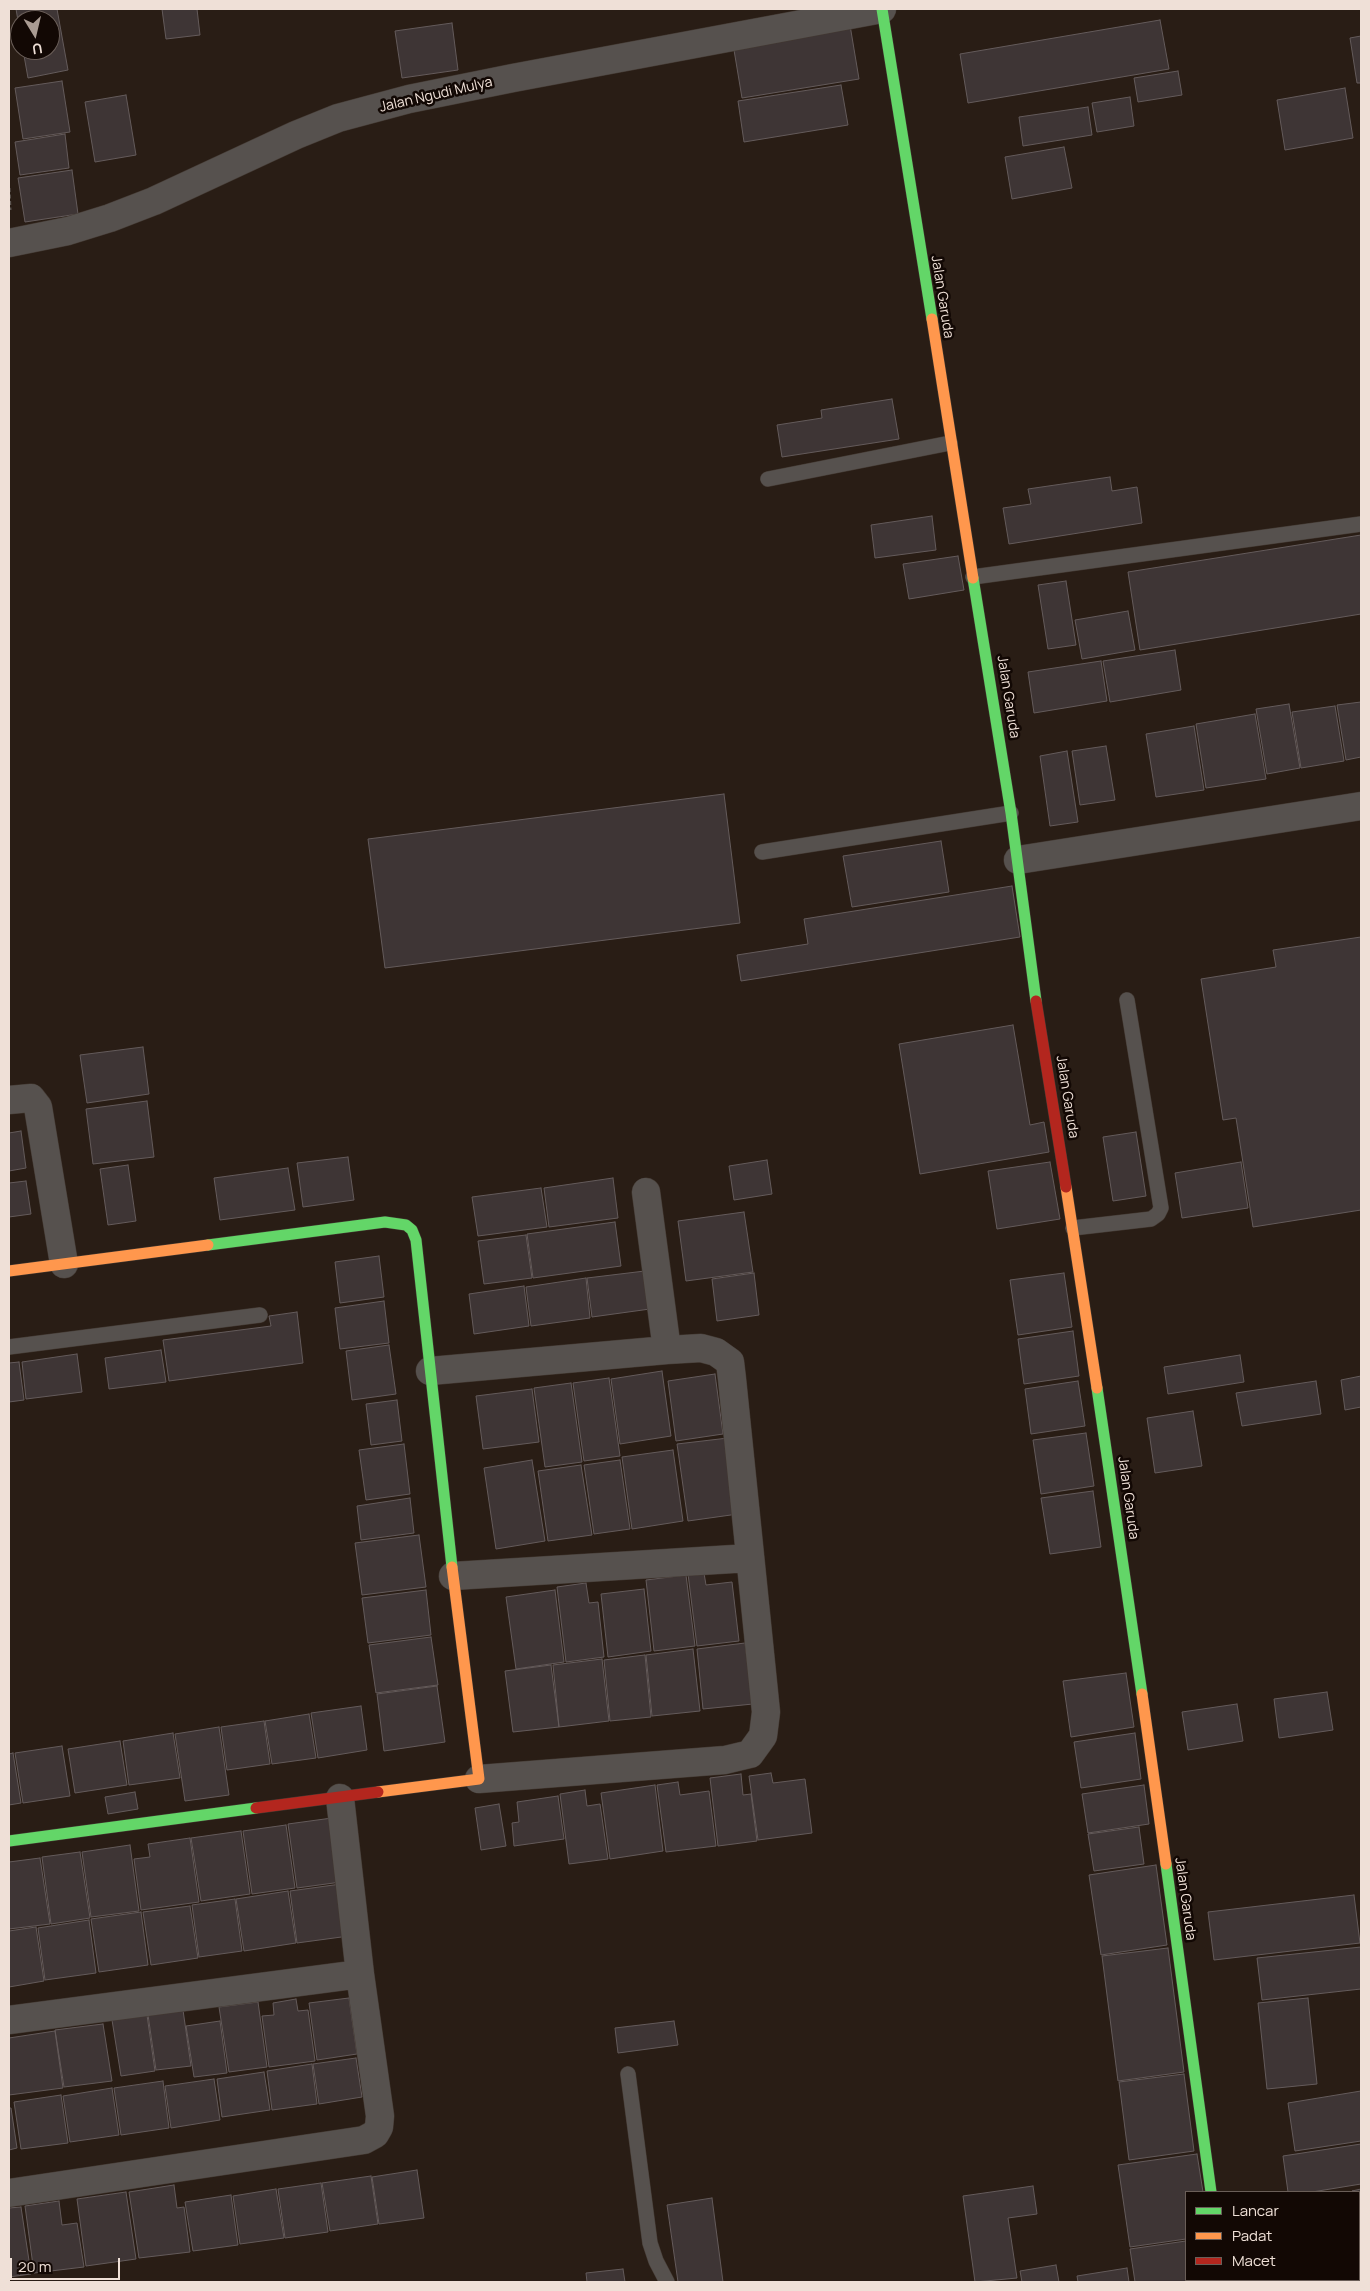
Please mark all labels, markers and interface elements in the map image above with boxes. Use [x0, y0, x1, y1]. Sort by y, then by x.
north arrow [10, 10, 60, 60]
text: U [31, 39, 44, 59]
street label: Jalan Ngudi Mulya [378, 74, 494, 116]
street label: Jalan Garuda [927, 254, 957, 340]
street label: Jalan Garuda [993, 654, 1023, 740]
street label: Jalan Garuda [1052, 1054, 1082, 1140]
street label: Jalan Garuda [1114, 1455, 1142, 1541]
street label: Jalan Garuda [1171, 1856, 1199, 1942]
legend [1185, 2191, 1360, 2281]
text: Lancar [1232, 2200, 1279, 2221]
text: Padat [1232, 2225, 1272, 2246]
scale bar [12, 2248, 122, 2280]
text: Macet [1232, 2250, 1276, 2271]
text: 20 m [18, 2256, 51, 2277]

